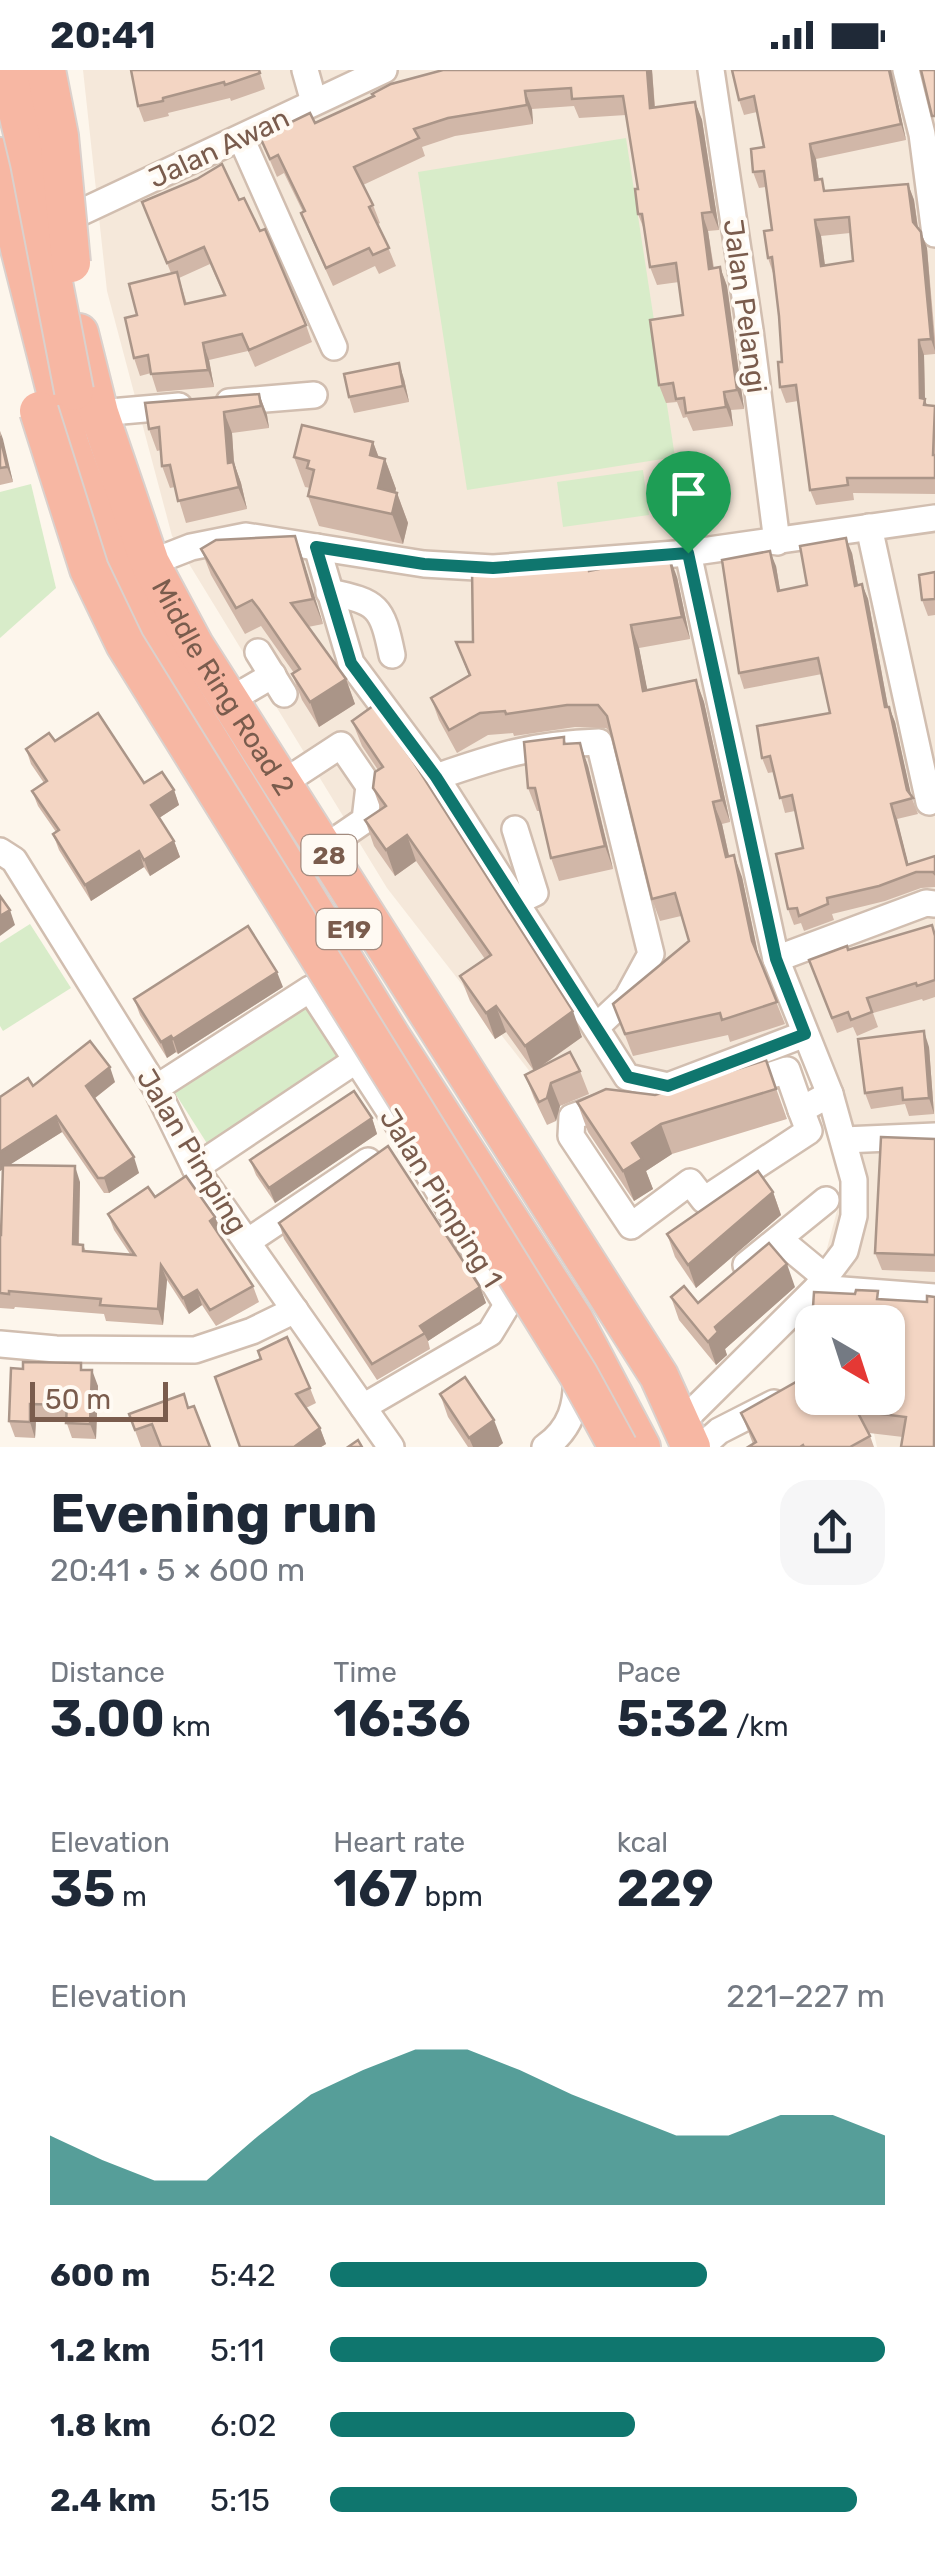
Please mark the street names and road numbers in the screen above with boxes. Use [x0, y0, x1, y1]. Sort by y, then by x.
street label: Jalan Awan [144, 101, 294, 195]
street label: Jalan Pelangi [716, 217, 774, 395]
street label: Middle Ring Road 2 [145, 573, 302, 801]
road number: 28 [302, 835, 356, 875]
road number: E19 [316, 909, 382, 949]
street label: Jalan Pimping [130, 1063, 254, 1239]
street label: Jalan Pimping 1 [373, 1102, 509, 1294]

